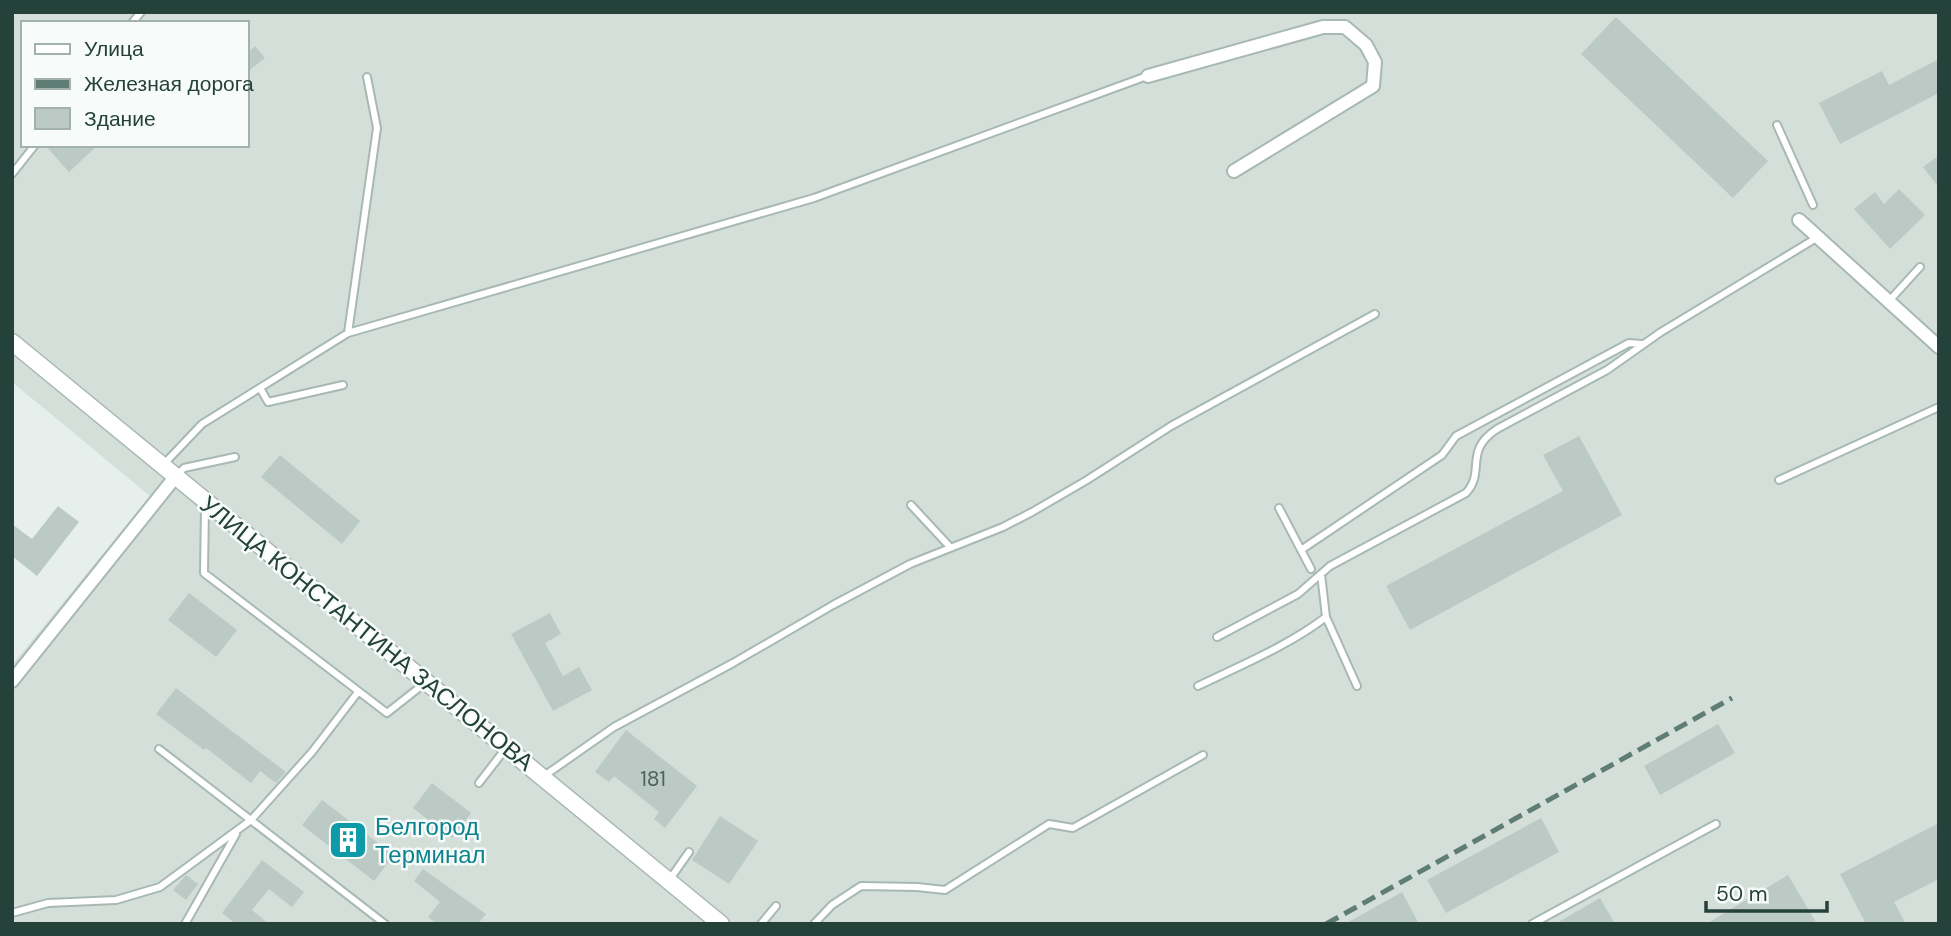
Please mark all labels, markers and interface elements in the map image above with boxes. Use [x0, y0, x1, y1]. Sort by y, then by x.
legend [21, 21, 248, 147]
text: Улица [84, 35, 144, 63]
text: Железная дорога [84, 70, 254, 98]
text: Здание [84, 105, 156, 133]
street label: УЛИЦА КОНСТАНТИНА ЗАСЛОНОВА [194, 489, 540, 777]
house number: 181 [640, 765, 666, 793]
place label: Белгород Терминал [375, 811, 486, 870]
building icon: Белгород Терминал [327, 819, 369, 861]
scale bar [1706, 870, 1827, 914]
text: 50 m [1716, 880, 1767, 908]

